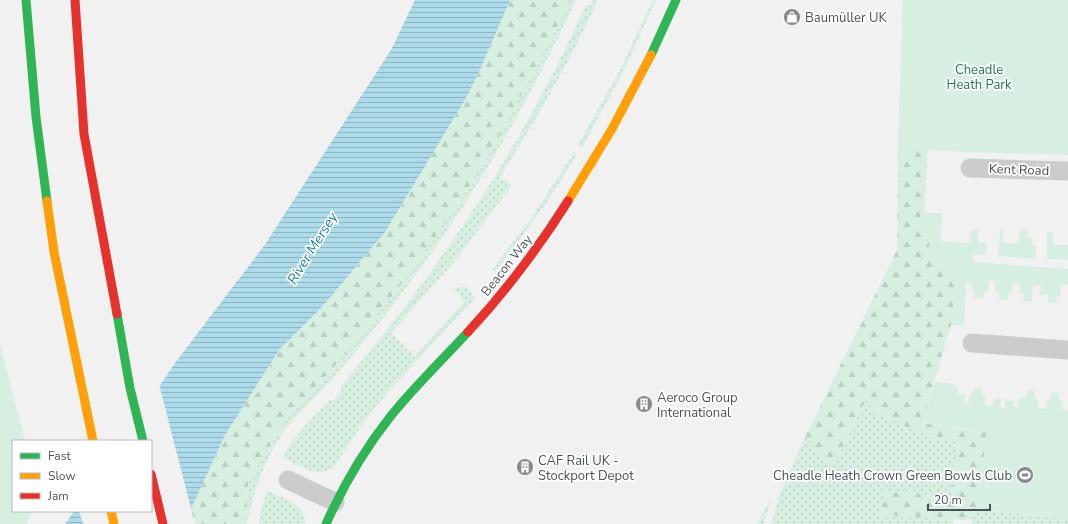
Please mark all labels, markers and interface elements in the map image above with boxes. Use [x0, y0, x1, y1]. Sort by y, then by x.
shop icon: Baumüller UK [782, 7, 802, 27]
place label: Baumüller UK [805, 9, 887, 27]
park label: Cheadle Heath Park [947, 61, 1012, 94]
street label: Kent Road [988, 160, 1049, 180]
water label: River Mersey [283, 208, 342, 288]
street label: Beacon Way [477, 231, 537, 300]
place label: Aeroco Group International [657, 389, 738, 422]
building icon: Aeroco Group International [634, 394, 654, 414]
legend [12, 440, 152, 512]
text: Fast [48, 448, 71, 464]
place label: CAF Rail UK - Stockport Depot [538, 452, 634, 485]
building icon: CAF Rail UK - Stockport Depot [515, 457, 535, 477]
sports icon: Cheadle Heath Crown Green Bowls Club [1015, 465, 1035, 485]
place label: Cheadle Heath Crown Green Bowls Club [773, 467, 1012, 485]
text: Slow [48, 468, 76, 484]
scale bar [928, 486, 990, 512]
text: Jam [47, 488, 69, 504]
text: 20 m [934, 492, 962, 508]

